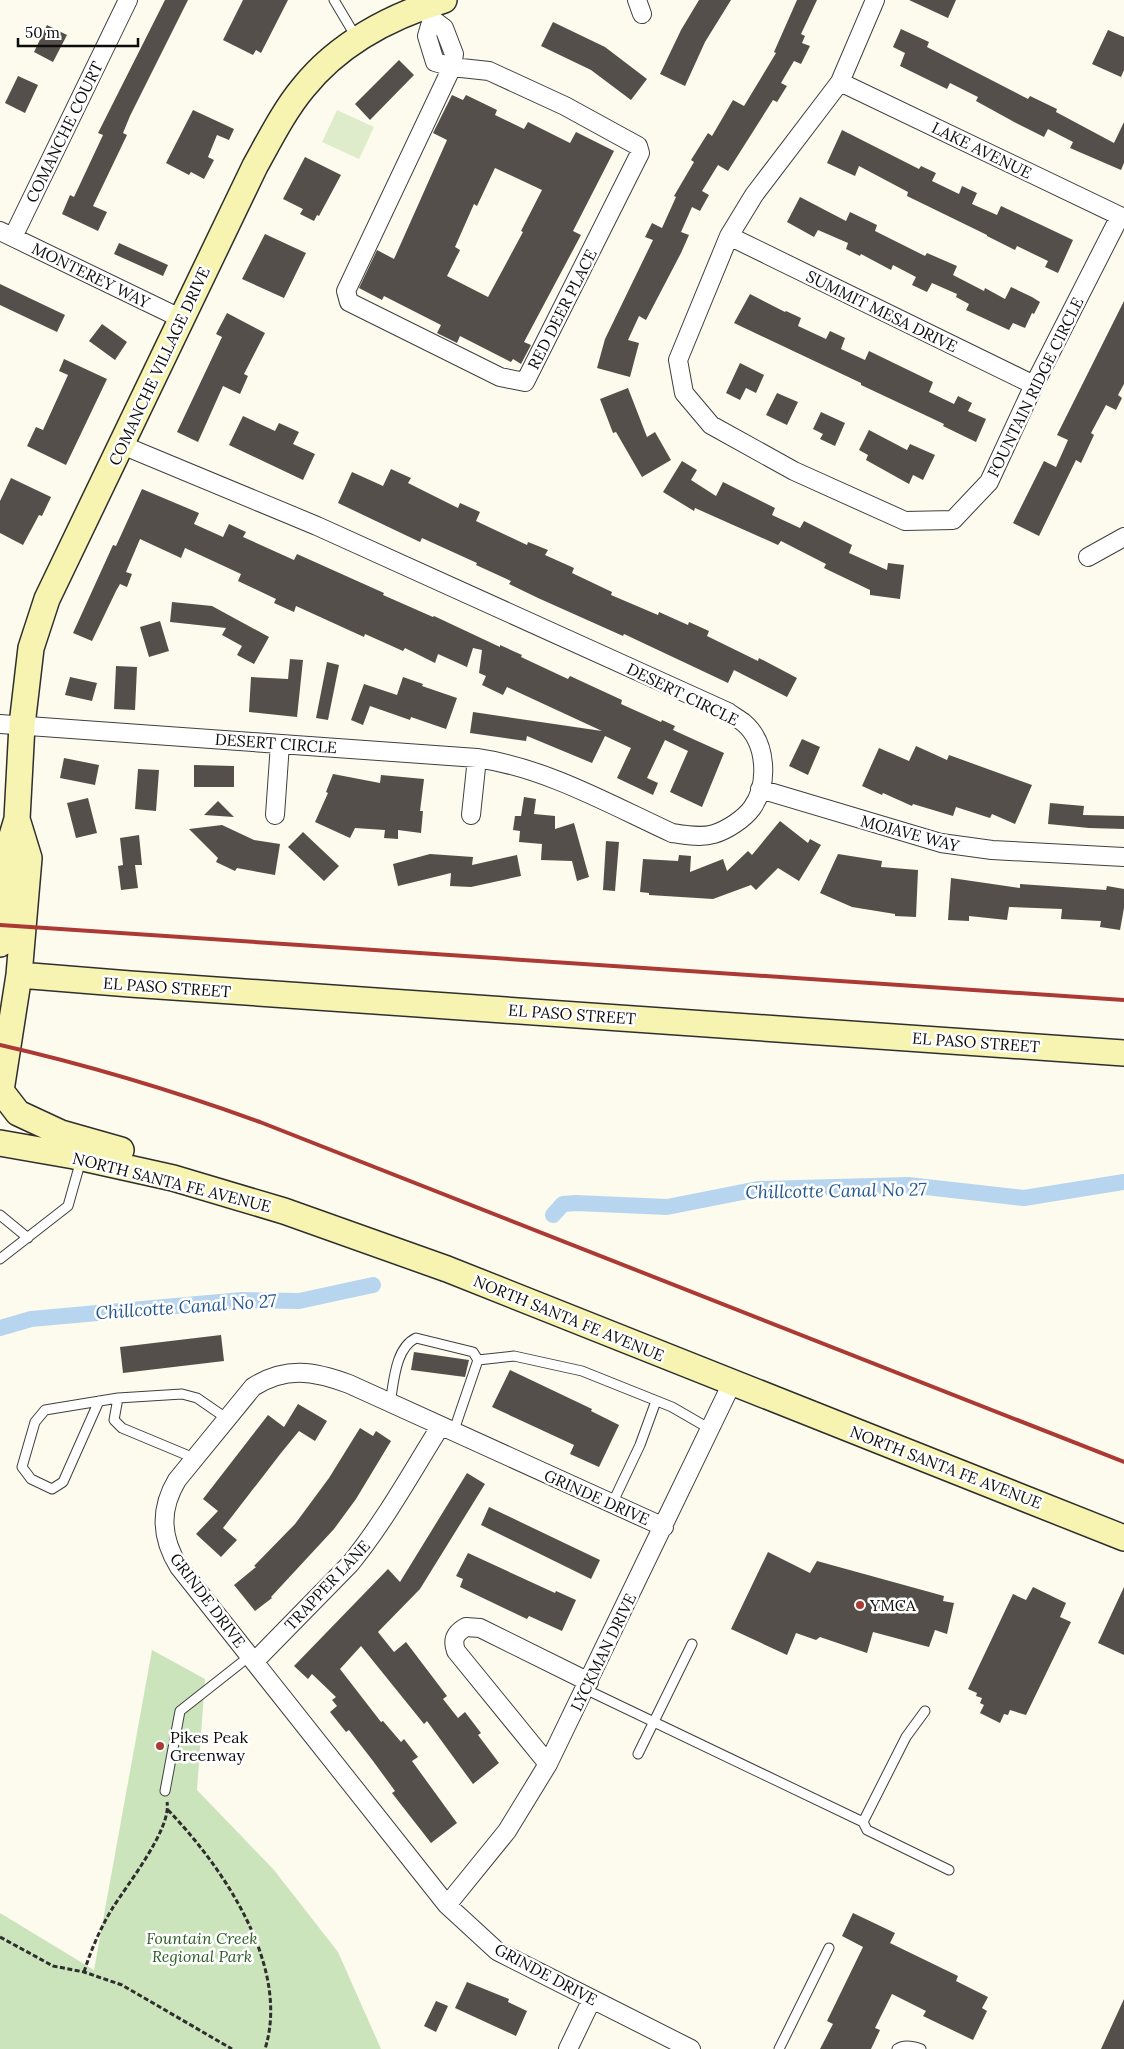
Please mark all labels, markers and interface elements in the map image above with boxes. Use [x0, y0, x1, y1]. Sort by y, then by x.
scale bar [18, 15, 138, 47]
text: 50 m [25, 23, 60, 42]
street label: COMANCHE COURT [21, 58, 107, 206]
street label: LAKE AVENUE [929, 117, 1035, 183]
street label: MONTEREY WAY [29, 238, 154, 313]
street label: RED DEER PLACE [523, 246, 601, 372]
street label: COMANCHE VILLAGE DRIVE [104, 263, 214, 469]
street label: SUMMIT MESA DRIVE [803, 266, 961, 356]
street label: FOUNTAIN RIDGE CIRCLE [983, 294, 1087, 480]
street label: DESERT CIRCLE [624, 658, 742, 730]
street label: DESERT CIRCLE [214, 729, 338, 757]
street label: MOJAVE WAY [858, 810, 962, 856]
street label: EL PASO STREET [102, 973, 232, 1001]
street label: EL PASO STREET [507, 1000, 637, 1028]
street label: EL PASO STREET [911, 1028, 1041, 1056]
street label: NORTH SANTA FE AVENUE [71, 1148, 273, 1216]
water label: Chillcotte Canal No 27 [745, 1177, 928, 1204]
street label: NORTH SANTA FE AVENUE [471, 1271, 667, 1365]
water label: Chillcotte Canal No 27 [95, 1289, 278, 1324]
street label: NORTH SANTA FE AVENUE [847, 1421, 1045, 1513]
street label: GRINDE DRIVE [541, 1465, 653, 1529]
street label: TRAPPER LANE [280, 1536, 374, 1634]
street label: GRINDE DRIVE [166, 1549, 250, 1651]
street label: LYCKMAN DRIVE [566, 1590, 640, 1714]
place label: YMCA [869, 1595, 917, 1615]
marker: YMCA [854, 1599, 866, 1611]
place label: Pikes Peak Greenway [170, 1727, 248, 1765]
marker: Pikes Peak Greenway [154, 1740, 166, 1752]
park label: Fountain Creek Regional Park [146, 1928, 258, 1966]
street label: GRINDE DRIVE [491, 1939, 601, 2009]

